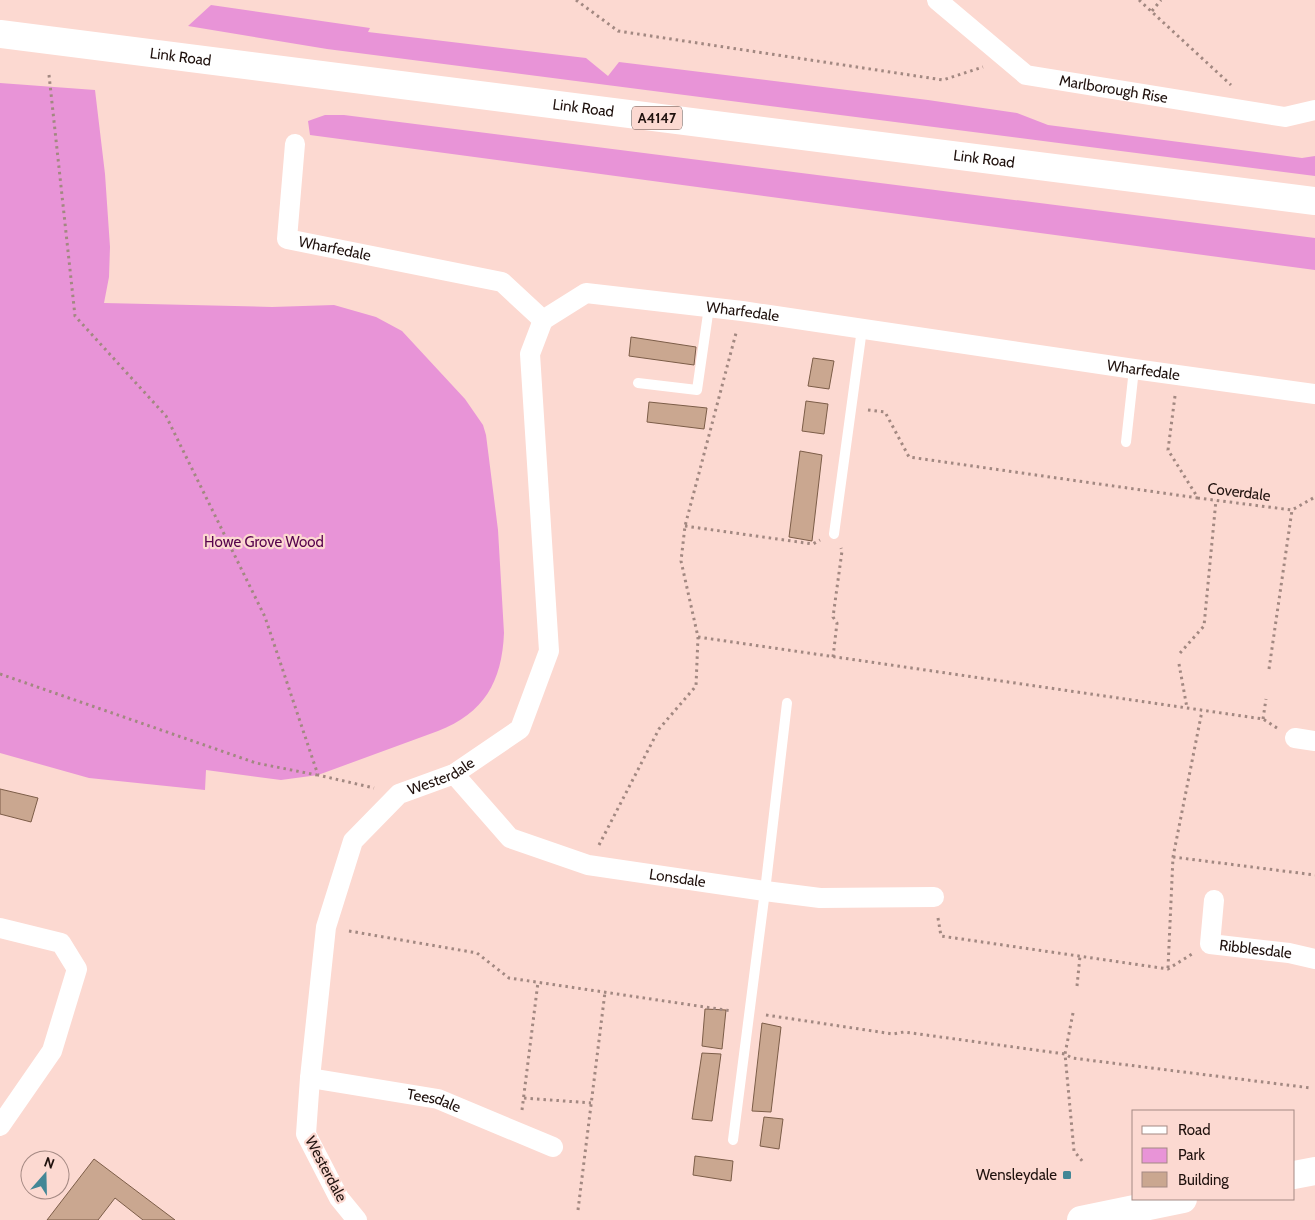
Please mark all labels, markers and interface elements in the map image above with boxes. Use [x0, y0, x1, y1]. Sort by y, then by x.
street label: Link Road [149, 44, 212, 70]
street label: Marlborough Rise [1058, 72, 1169, 107]
street label: Link Road [552, 95, 615, 121]
road number: A4147 [632, 106, 682, 130]
street label: Link Road [952, 146, 1016, 172]
street label: Wharfedale [297, 233, 373, 265]
street label: Wharfedale [705, 298, 781, 325]
street label: Wharfedale [1106, 356, 1181, 384]
street label: Coverdale [1206, 479, 1272, 505]
park label: Howe Grove Wood [204, 533, 324, 551]
street label: Westerdale [405, 754, 478, 799]
street label: Lonsdale [648, 865, 707, 891]
street label: Ribblesdale [1218, 936, 1293, 962]
street label: Teesdale [406, 1085, 464, 1117]
legend [1132, 1110, 1295, 1200]
text: Road [1178, 1121, 1211, 1139]
street label: Westerdale [301, 1133, 351, 1205]
text: Park [1178, 1146, 1205, 1164]
north arrow [20, 1150, 70, 1200]
text: N [42, 1153, 57, 1173]
place label: Wensleydale [976, 1166, 1057, 1184]
marker: Wensleydale [1061, 1169, 1073, 1181]
text: Building [1178, 1171, 1229, 1189]

